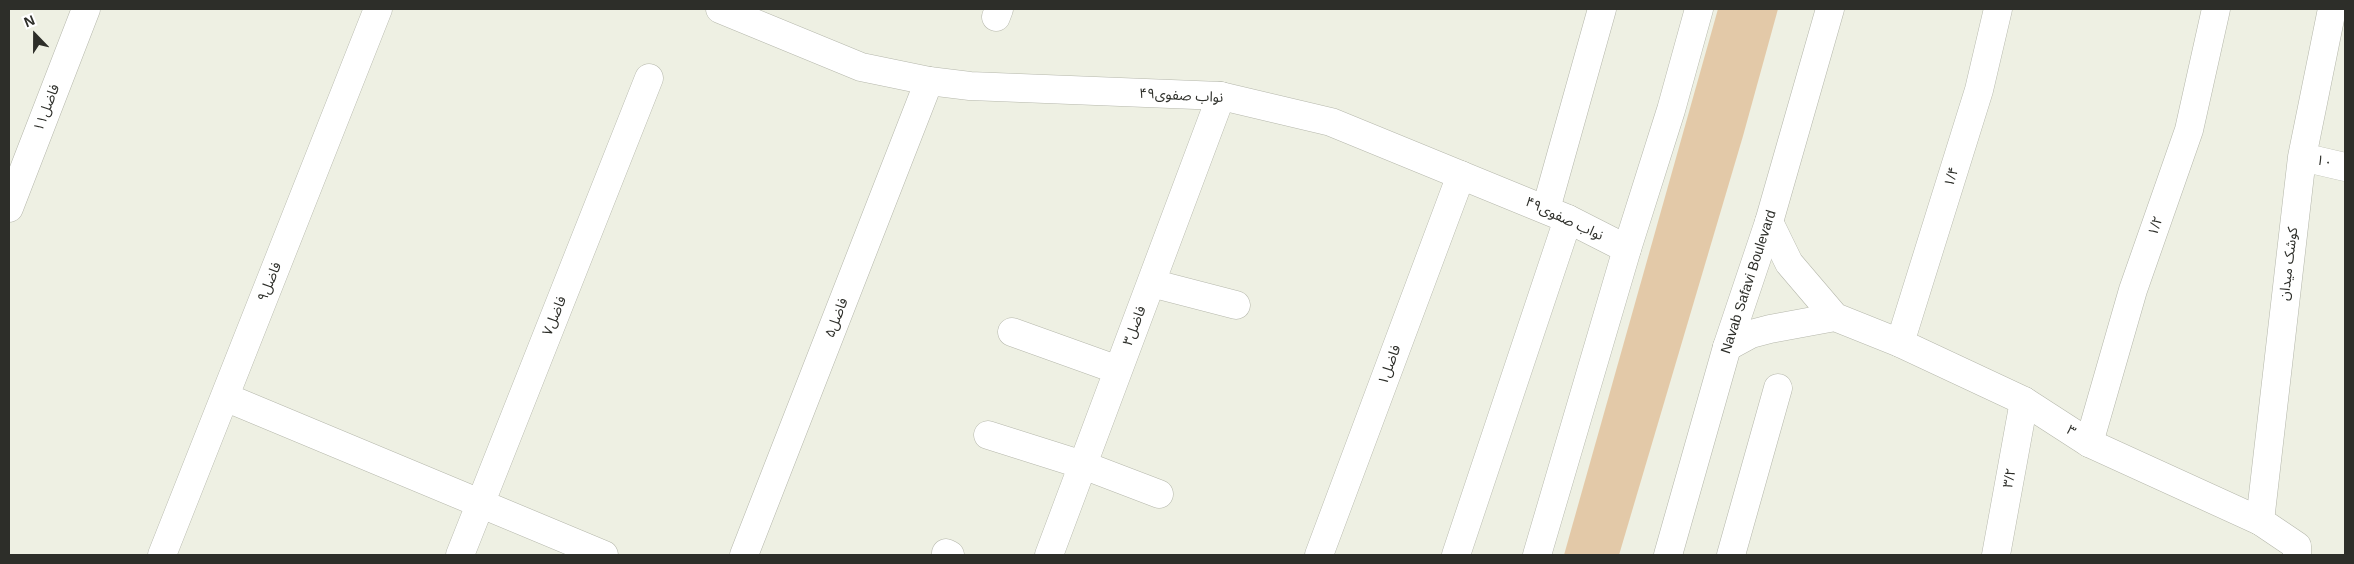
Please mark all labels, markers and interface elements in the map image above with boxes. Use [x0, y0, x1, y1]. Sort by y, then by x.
north arrow [10, 10, 60, 60]
text: N [22, 12, 37, 30]
street label: ۱۱فاضل [30, 82, 64, 134]
street label: ۴۹نواب صفوی [1138, 85, 1224, 107]
street label: ۱۰ [2314, 152, 2334, 172]
street label: ۱/۴ [1941, 165, 1963, 189]
street label: ۴۹نواب صفوی [1522, 194, 1606, 244]
street label: Navab Safavi Boulevard [1718, 208, 1780, 356]
street label: ۱/۲ [2145, 214, 2167, 238]
street label: کوشک میدان [2276, 226, 2302, 302]
street label: ۹فاضل [254, 260, 286, 304]
street label: ۷فاضل [539, 294, 571, 338]
street label: ۵فاضل [822, 296, 852, 340]
street label: ۳فاضل [1120, 304, 1150, 348]
street label: ۱فاضل [1375, 343, 1405, 387]
street label: ۳ [2063, 422, 2079, 440]
street label: ۳/۲ [2000, 467, 2020, 489]

